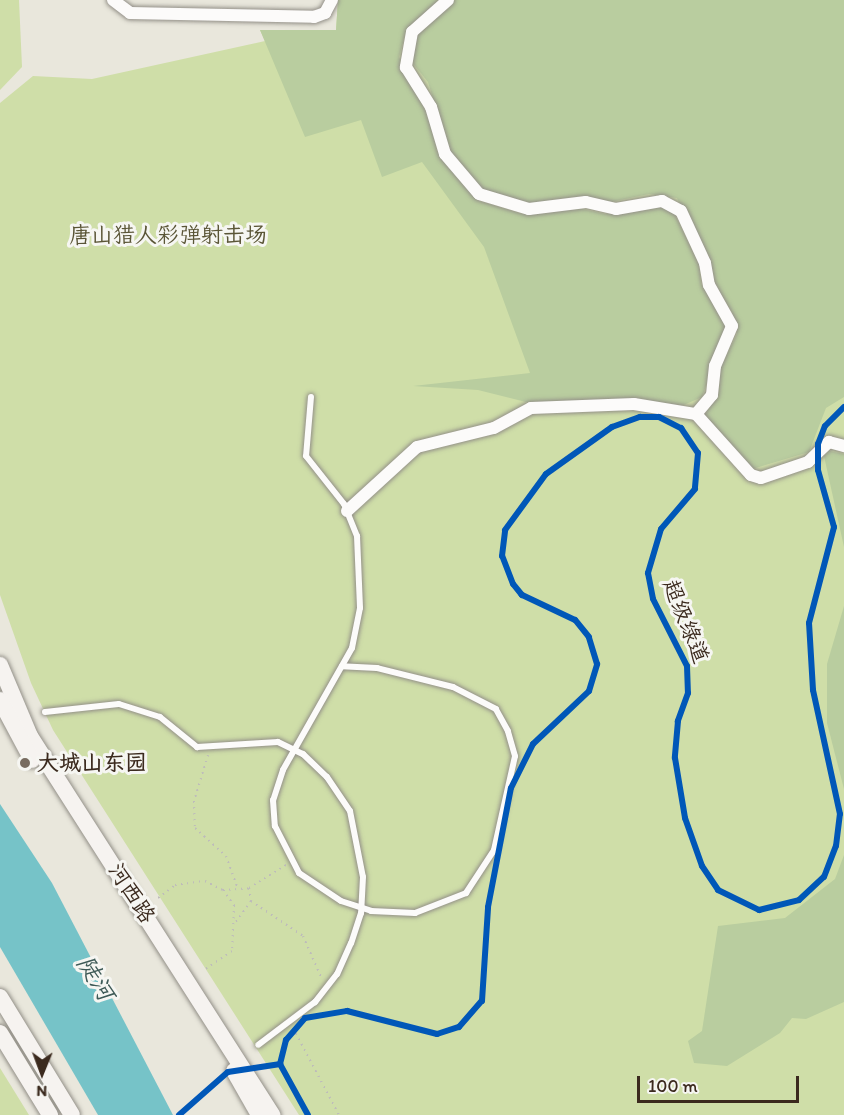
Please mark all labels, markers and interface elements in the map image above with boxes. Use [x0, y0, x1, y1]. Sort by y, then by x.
park label: 唐山猎人彩弹射击场 [69, 222, 267, 248]
street label: 超级绿道 [657, 575, 715, 667]
place label: 大城山东园 [37, 750, 147, 776]
marker: 大城山东园 [18, 756, 32, 770]
street label: 河西路 [103, 858, 161, 928]
water label: 陡河 [71, 950, 121, 1006]
north arrow [12, 1043, 72, 1103]
scale bar [640, 1064, 802, 1102]
text: 100 m [648, 1075, 698, 1097]
text: N [36, 1082, 47, 1101]

